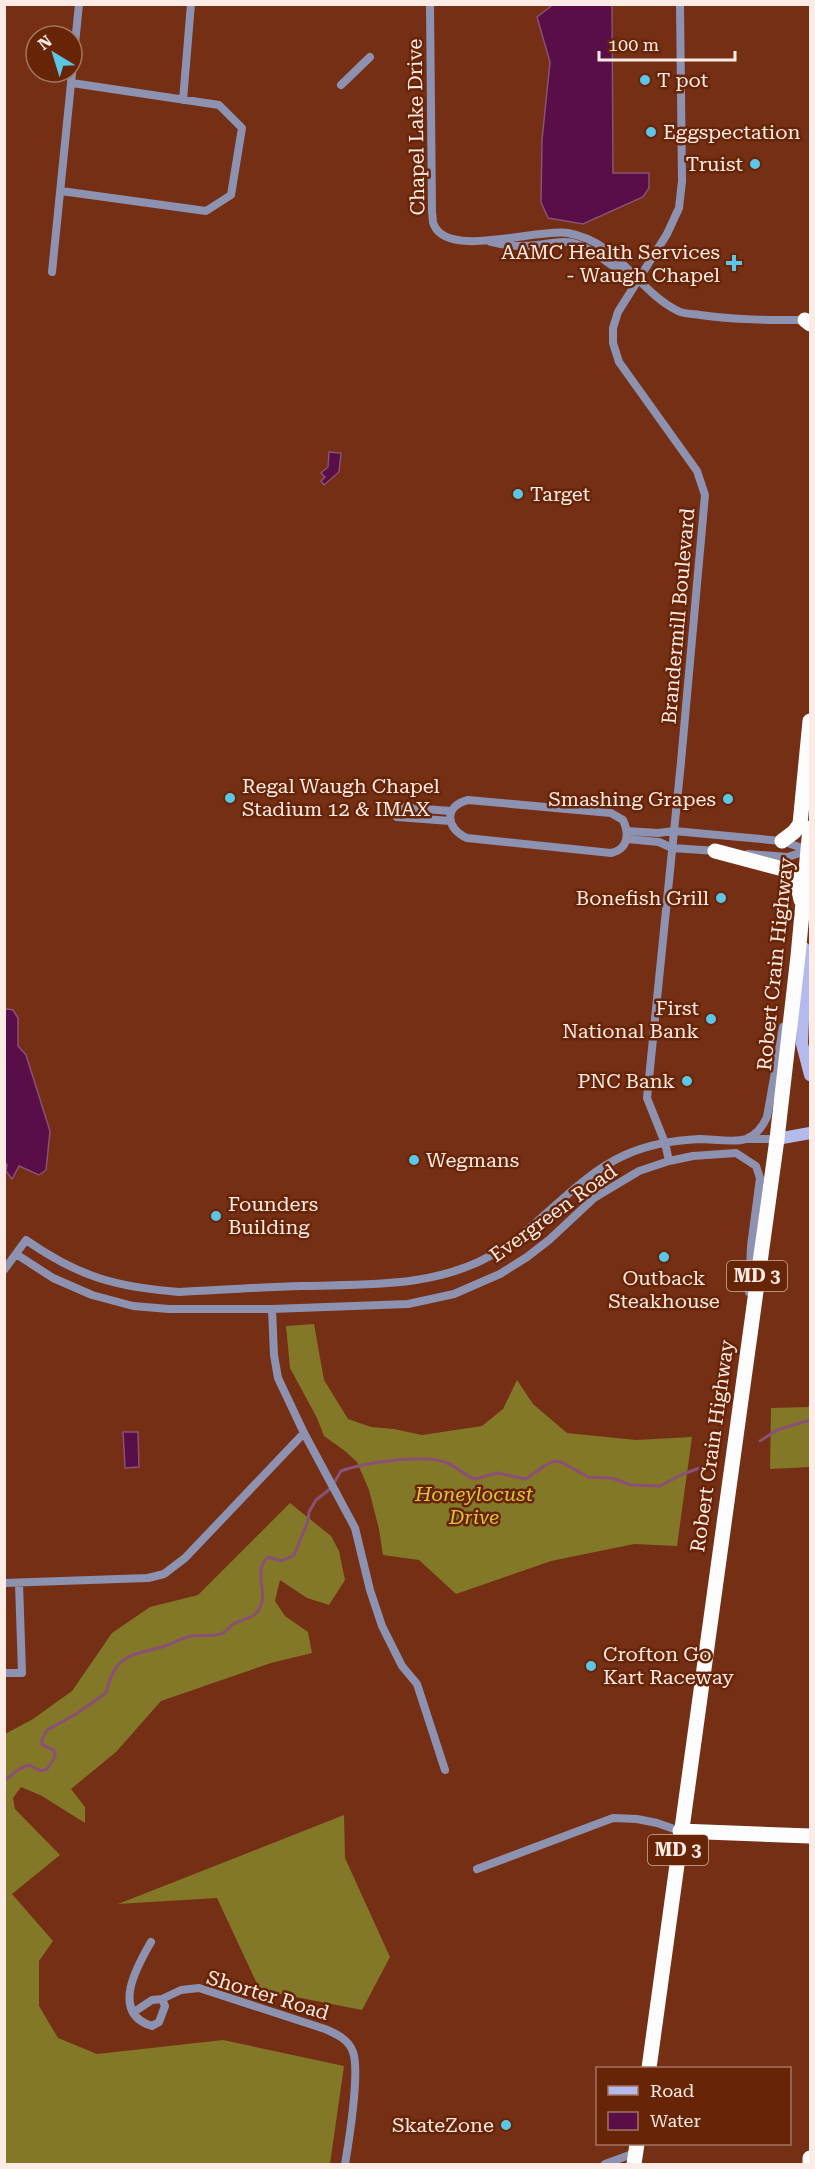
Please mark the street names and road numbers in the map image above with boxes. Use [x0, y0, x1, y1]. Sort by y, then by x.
street label: Chapel Lake Drive [402, 38, 430, 216]
street label: Brandermill Boulevard [657, 507, 699, 725]
street label: Robert Crain Highway [752, 856, 798, 1072]
street label: Evergreen Road [485, 1159, 621, 1267]
road number: MD 3 [727, 1261, 787, 1291]
street label: Robert Crain Highway [685, 1338, 739, 1554]
road number: MD 3 [648, 1835, 708, 1865]
street label: Shorter Road [204, 1965, 332, 2025]

